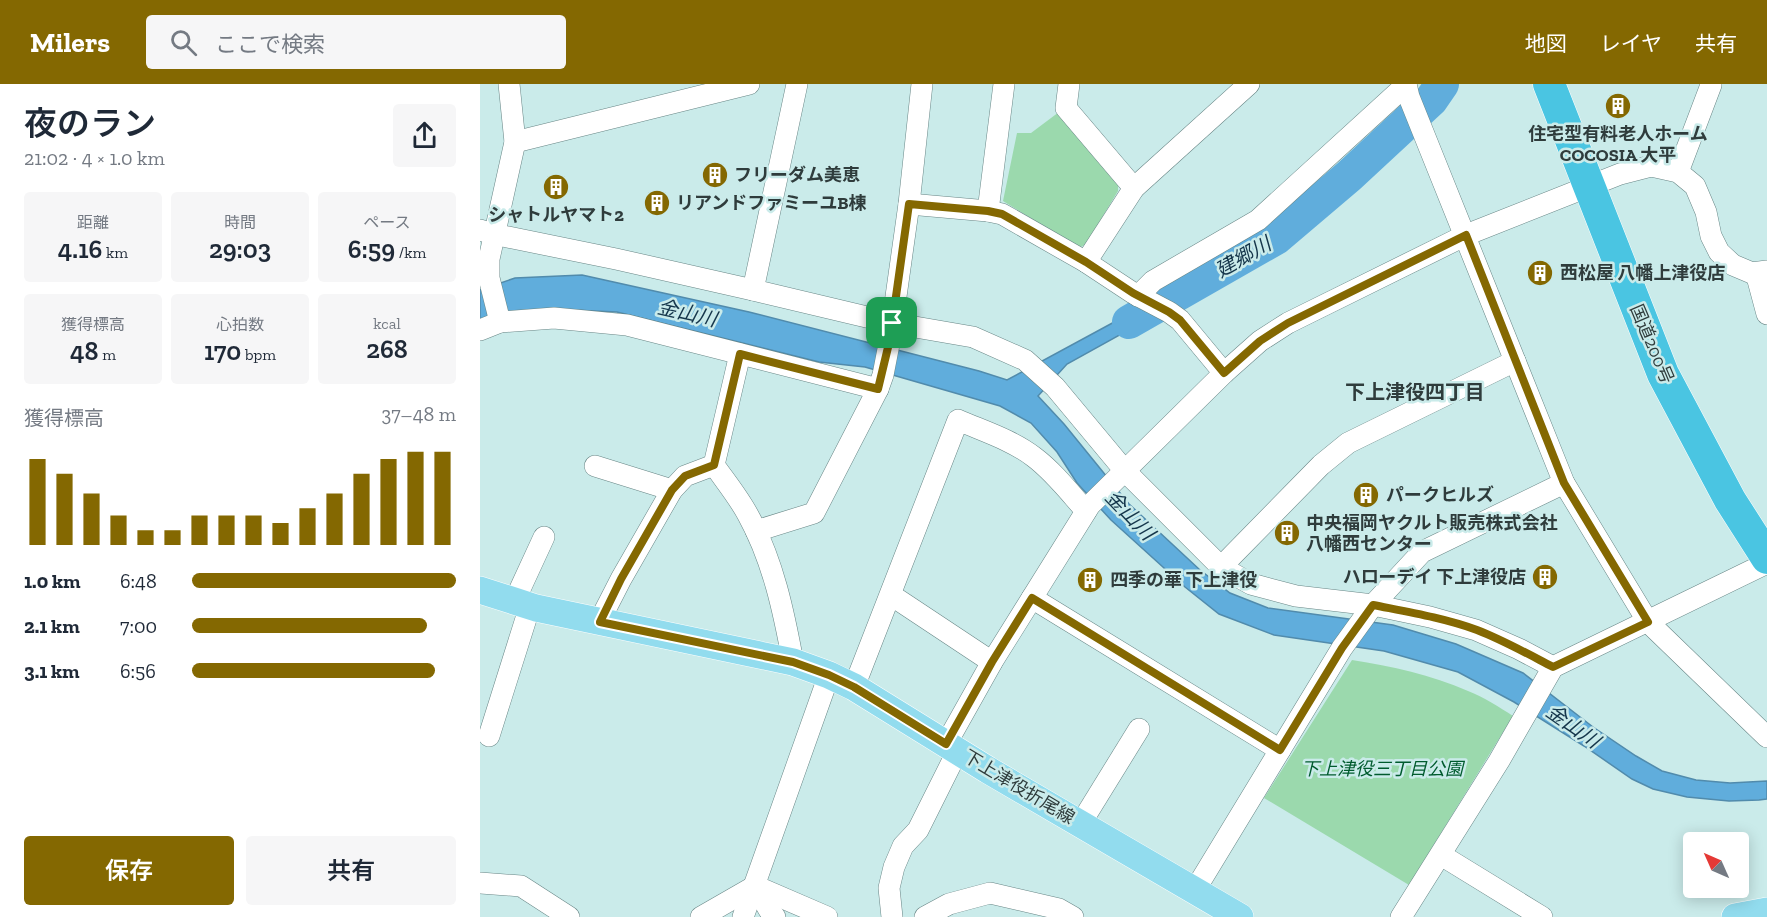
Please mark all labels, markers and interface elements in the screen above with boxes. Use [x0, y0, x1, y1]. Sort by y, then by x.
search box [146, 15, 566, 69]
text: Milers [30, 26, 110, 59]
icon: search [167, 26, 200, 59]
text: ここで検索 [215, 31, 325, 58]
text: 地図 [1525, 31, 1567, 56]
text: レイヤ [1600, 31, 1662, 56]
text: 共有 [1695, 31, 1737, 56]
building icon: 住宅型有料老人ホーム COCOSIA 大平 [1603, 91, 1633, 121]
text: 夜のラン [24, 104, 156, 143]
button: share [393, 104, 456, 167]
place label: 住宅型有料老人ホーム COCOSIA 大平 [1528, 123, 1708, 166]
text: 21:02 · 4 × 1.0 km [24, 146, 165, 170]
building icon: フリーダム美恵 [700, 160, 730, 190]
place label: フリーダム美恵 [734, 164, 860, 186]
building icon: シャトルヤマト2 [541, 172, 571, 202]
building icon: リアンドファミーユB棟 [642, 188, 672, 218]
place label: リアンドファミーユB棟 [676, 192, 866, 214]
place label: シャトルヤマト2 [488, 204, 624, 226]
text: 距離 [77, 213, 109, 232]
text: 時間 [224, 213, 256, 232]
text: ペース [363, 213, 411, 232]
water label: 建郷川 [1211, 231, 1277, 282]
text: 4.16 [58, 233, 102, 265]
text: 29:03 [209, 233, 271, 265]
text: 6:59 [348, 233, 395, 265]
text: km [102, 243, 128, 262]
text: /km [395, 243, 426, 262]
building icon: 西松屋 八幡上津役店 [1525, 258, 1555, 288]
place label: 西松屋 八幡上津役店 [1560, 262, 1725, 284]
water label: 金山川 [655, 295, 721, 332]
pin [866, 297, 917, 348]
street label: 国道200号 [1625, 301, 1679, 387]
icon: arrive [875, 306, 908, 339]
text: kcal [373, 314, 401, 333]
text: 獲得標高 [61, 315, 125, 334]
text: 心拍数 [216, 315, 264, 334]
text: 268 [366, 333, 408, 365]
text: 48 [70, 335, 99, 367]
text: 170 [204, 335, 241, 367]
text: m [99, 345, 116, 364]
text: bpm [241, 345, 276, 364]
district label: 下上津役四丁目 [1345, 380, 1485, 404]
text: 37–48 m [381, 402, 456, 426]
text: 獲得標高 [24, 406, 104, 430]
building icon: パークヒルズ [1351, 480, 1381, 510]
place label: パークヒルズ [1386, 484, 1494, 506]
water label: 金山川 [1101, 485, 1161, 546]
place label: 中央福岡ヤクルト販売株式会社 八幡西センター [1306, 512, 1557, 555]
building icon: 中央福岡ヤクルト販売株式会社 八幡西センター [1272, 518, 1302, 548]
building icon: ハローデイ 下上津役店 [1530, 562, 1560, 592]
building icon: 四季の華 下上津役 [1075, 565, 1105, 595]
place label: ハローデイ 下上津役店 [1343, 566, 1526, 588]
text: 1.0 km [24, 569, 80, 593]
text: 6:48 [120, 569, 157, 593]
place label: 四季の華 下上津役 [1110, 569, 1257, 591]
text: 2.1 km [24, 614, 80, 638]
text: 7:00 [120, 614, 157, 638]
text: 3.1 km [24, 659, 80, 683]
text: 6:56 [120, 659, 156, 683]
water label: 金山川 [1542, 699, 1606, 754]
street label: 下上津役折尾線 [959, 745, 1079, 829]
park label: 下上津役三丁目公園 [1301, 758, 1466, 780]
north arrow [1683, 832, 1749, 898]
map controls [1683, 832, 1749, 898]
button: 保存 [24, 836, 234, 905]
button: 共有 [246, 836, 456, 905]

